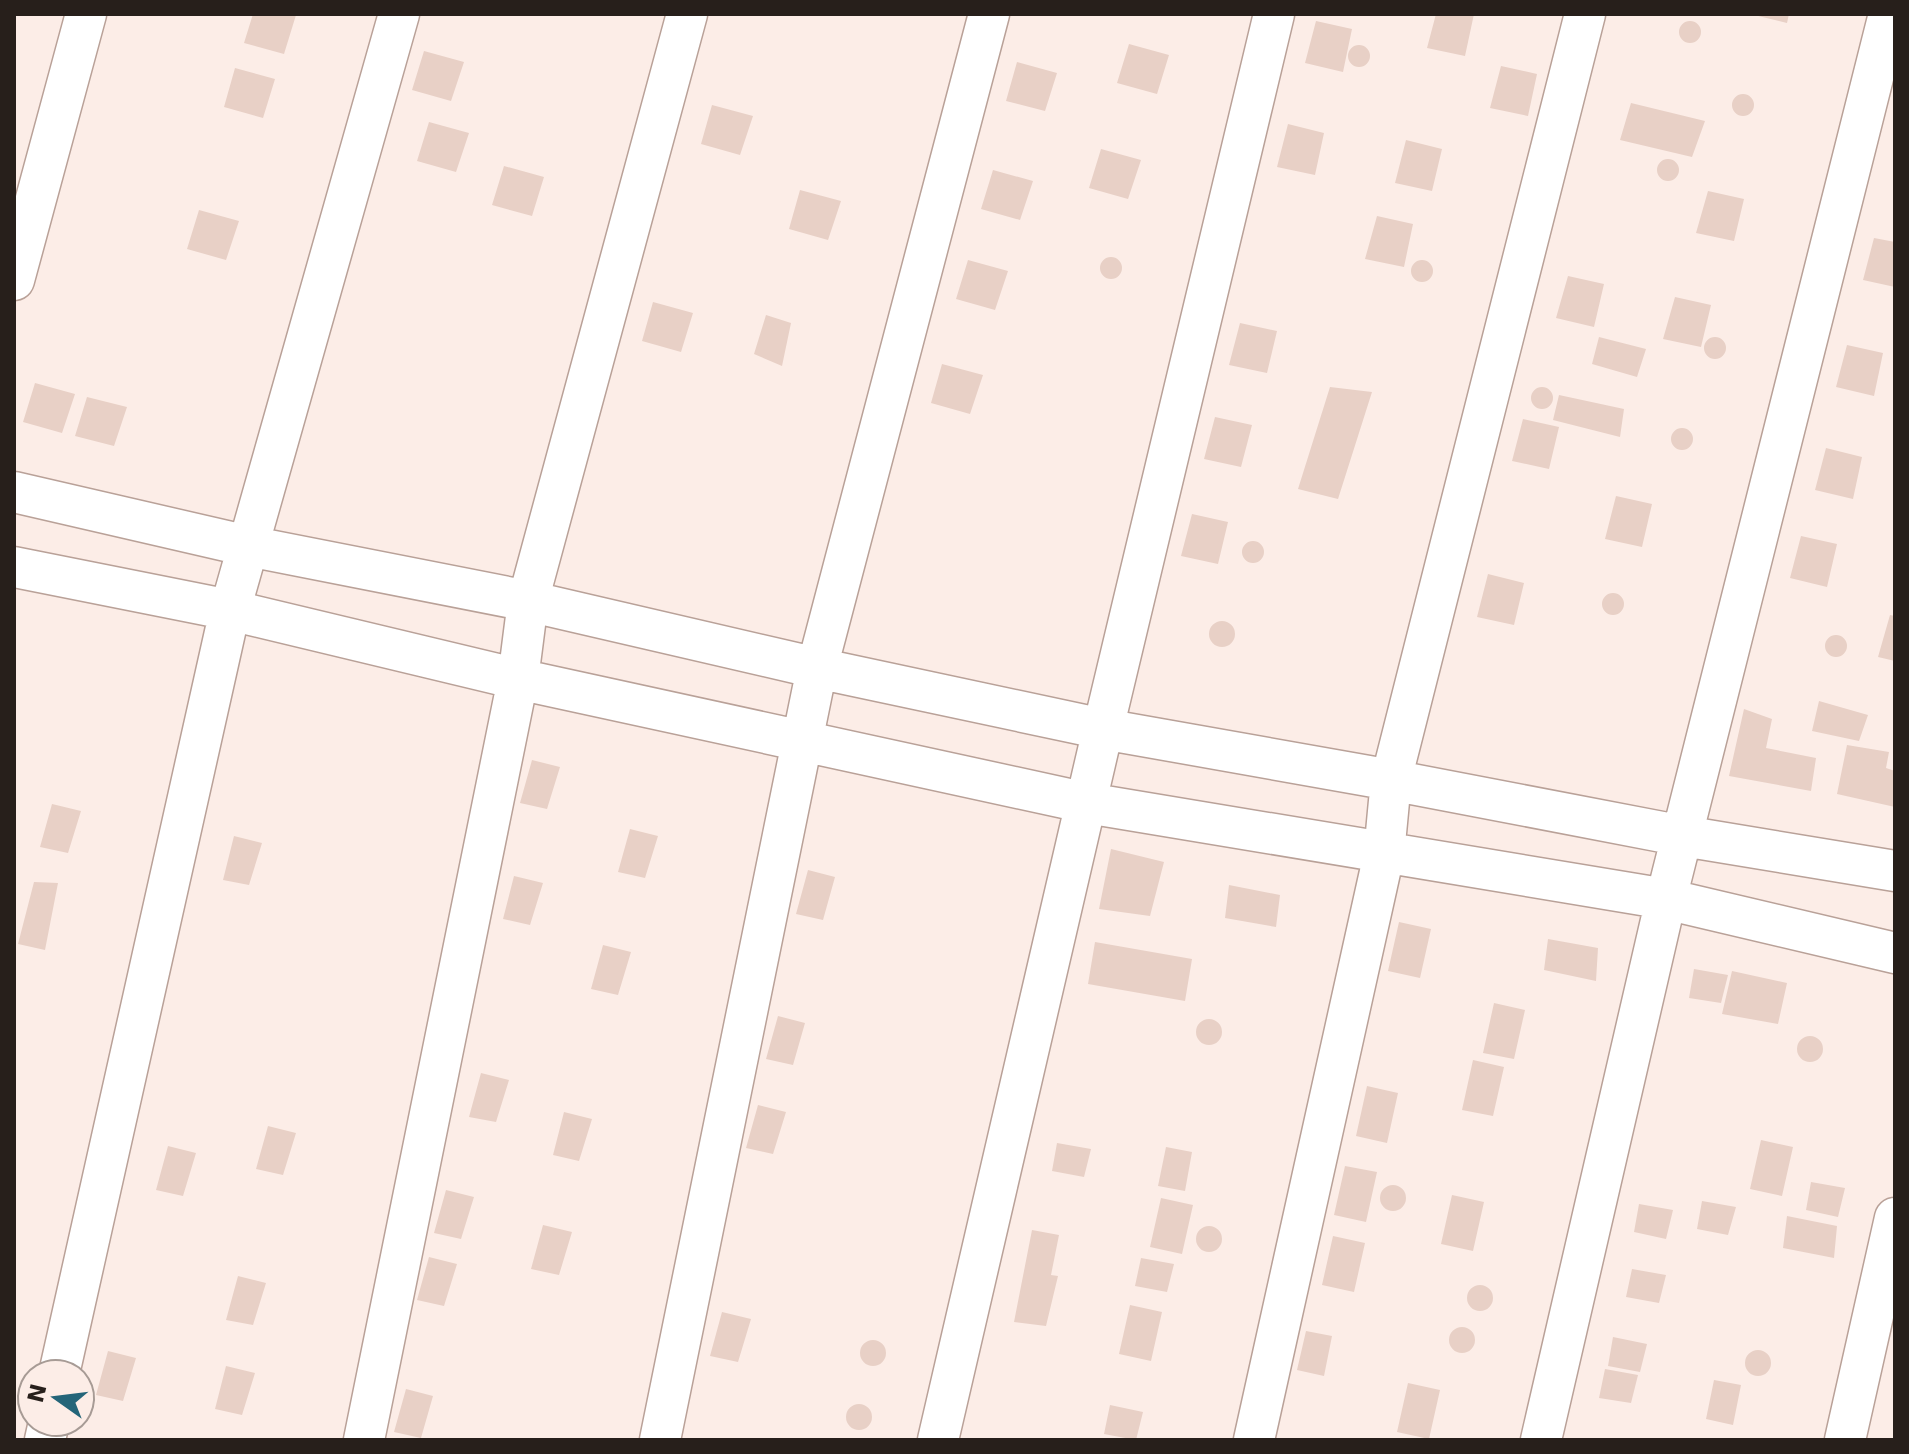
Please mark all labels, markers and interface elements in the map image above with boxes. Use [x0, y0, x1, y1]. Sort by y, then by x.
north arrow [16, 1358, 96, 1438]
text: N [23, 1381, 51, 1405]

